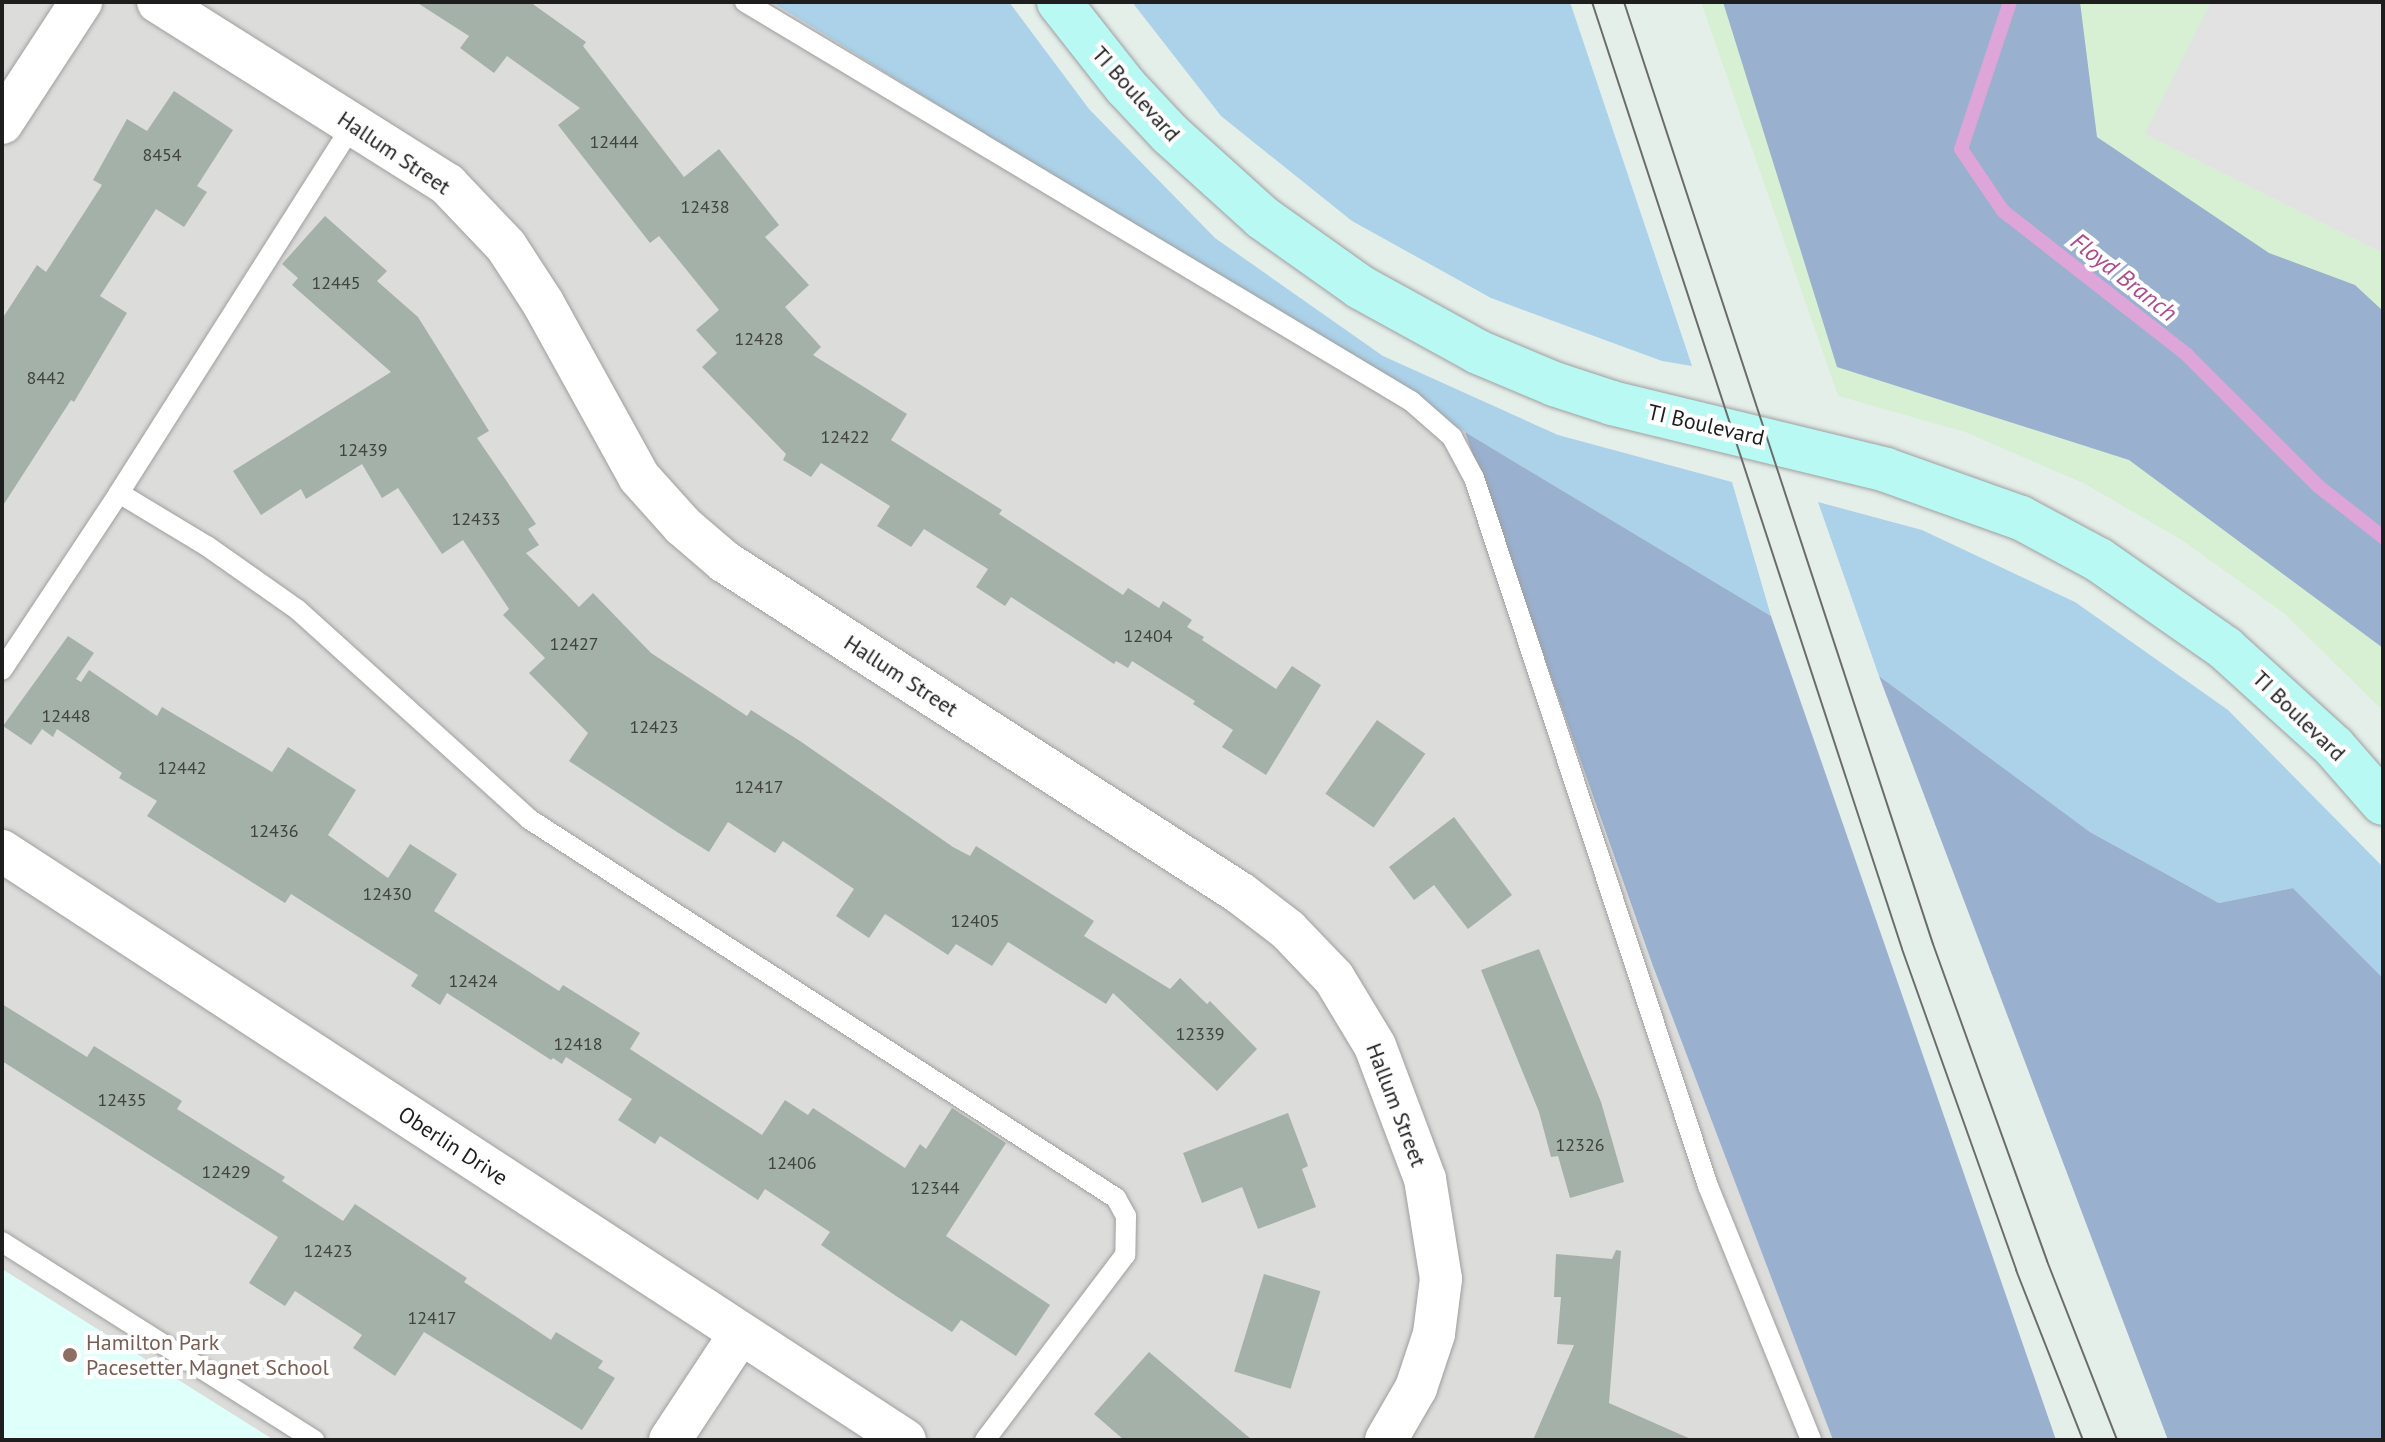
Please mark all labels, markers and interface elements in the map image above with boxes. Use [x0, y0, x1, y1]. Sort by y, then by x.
street label: TI Boulevard [1086, 41, 1186, 147]
street label: Hallum Street [333, 106, 455, 200]
house number: 12444 [589, 131, 639, 153]
house number: 8454 [142, 144, 182, 166]
house number: 12438 [680, 196, 730, 218]
water label: Floyd Branch [2065, 227, 2183, 327]
house number: 12445 [311, 272, 361, 294]
house number: 12428 [734, 328, 784, 350]
house number: 8442 [26, 367, 66, 389]
street label: TI Boulevard [1645, 399, 1767, 451]
house number: 12422 [820, 426, 870, 448]
house number: 12439 [338, 439, 388, 461]
house number: 12433 [451, 508, 501, 530]
house number: 12404 [1123, 625, 1173, 647]
street label: Hallum Street [839, 629, 963, 723]
house number: 12427 [549, 633, 599, 655]
street label: TI Boulevard [2247, 665, 2351, 767]
house number: 12448 [41, 705, 91, 727]
house number: 12423 [629, 716, 679, 738]
house number: 12442 [157, 757, 207, 779]
house number: 12417 [734, 776, 784, 798]
house number: 12436 [249, 820, 299, 842]
house number: 12430 [362, 883, 412, 905]
house number: 12405 [950, 910, 1000, 932]
house number: 12424 [448, 970, 498, 992]
house number: 12339 [1175, 1023, 1225, 1045]
house number: 12418 [553, 1033, 603, 1055]
street label: Hallum Street [1360, 1039, 1432, 1171]
house number: 12435 [97, 1089, 147, 1111]
street label: Oberlin Drive [393, 1101, 513, 1191]
house number: 12326 [1555, 1134, 1605, 1156]
house number: 12406 [767, 1152, 817, 1174]
house number: 12429 [201, 1161, 251, 1183]
house number: 12344 [910, 1177, 960, 1199]
house number: 12423 [303, 1240, 353, 1262]
house number: 12417 [407, 1307, 457, 1329]
place label: Hamilton Park Pacesetter Magnet School [86, 1329, 329, 1380]
marker: Hamilton Park Pacesetter Magnet School [61, 1346, 79, 1364]

